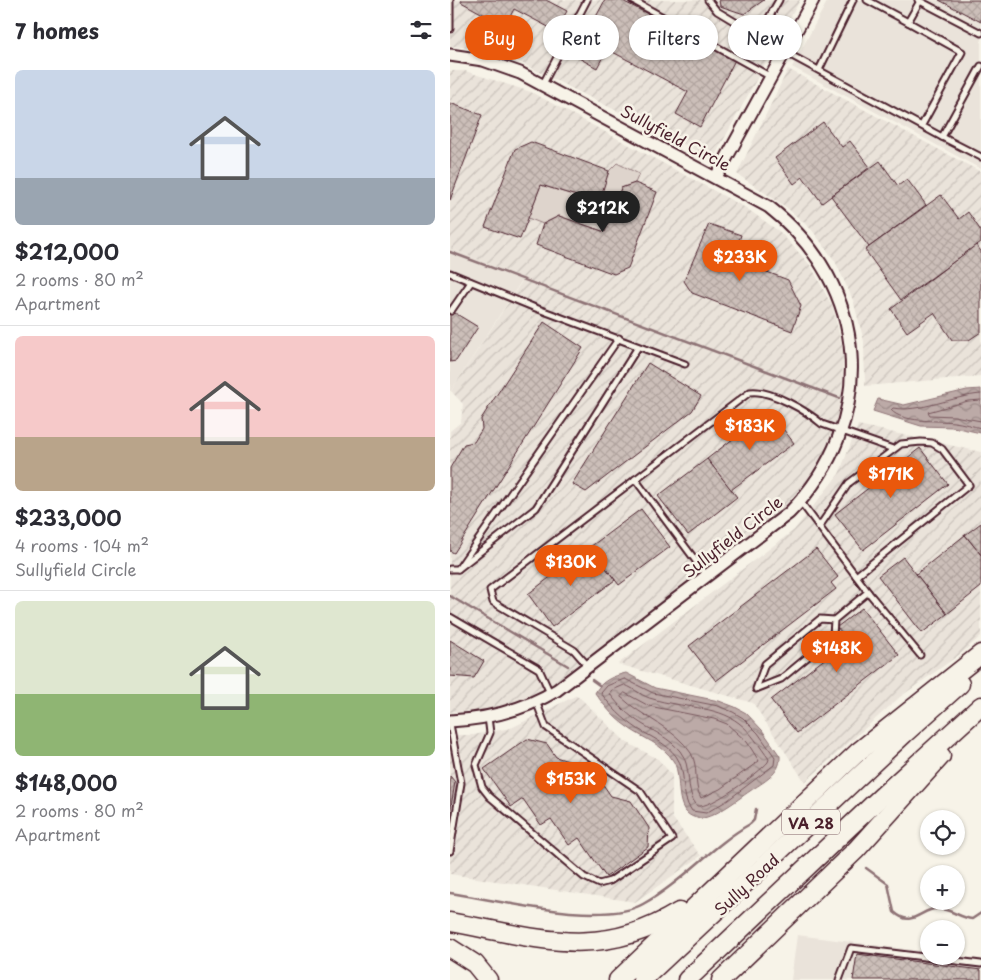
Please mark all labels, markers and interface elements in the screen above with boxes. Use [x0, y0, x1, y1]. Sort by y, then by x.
text: 7 homes [15, 14, 99, 46]
chip: Buy [465, 15, 533, 60]
chip: Rent [543, 15, 619, 60]
chip: Filters [629, 15, 718, 60]
chip: New [728, 15, 802, 60]
icon: filters [407, 16, 435, 44]
street label: Sullyfield Circle [617, 98, 735, 176]
icon: home [180, 103, 270, 193]
pin: $212K [568, 190, 638, 233]
text: $212K [577, 195, 629, 219]
text: $212,000 [15, 235, 119, 267]
pin: $233K [705, 240, 775, 282]
text: $233K [713, 244, 767, 268]
text: 2 rooms · 80 m² [15, 267, 144, 291]
text: Apartment [15, 291, 100, 315]
icon: home [180, 368, 270, 458]
pin: $183K [715, 408, 785, 451]
text: $183K [725, 413, 775, 437]
pin: $171K [856, 456, 926, 499]
text: $171K [868, 461, 914, 485]
street label: Sullyfield Circle [677, 489, 787, 583]
text: $233,000 [15, 501, 122, 533]
text: 4 rooms · 104 m² [15, 533, 149, 557]
pin: $130K [536, 544, 606, 587]
text: $130K [545, 549, 597, 573]
text: Sullyfield Circle [15, 557, 137, 581]
pin: $148K [802, 630, 872, 673]
icon: home [180, 633, 270, 723]
text: $148K [812, 635, 862, 659]
pin: $153K [536, 762, 606, 804]
text: $148,000 [15, 766, 117, 798]
text: $153K [546, 766, 596, 790]
text: 2 rooms · 80 m² [15, 798, 144, 822]
road number: VA 28 [782, 810, 840, 834]
map controls [920, 810, 965, 965]
button: locate [920, 810, 965, 855]
text: Apartment [15, 822, 100, 846]
street label: Sully Road [708, 847, 784, 921]
button: + [920, 865, 965, 910]
button: − [920, 920, 965, 965]

